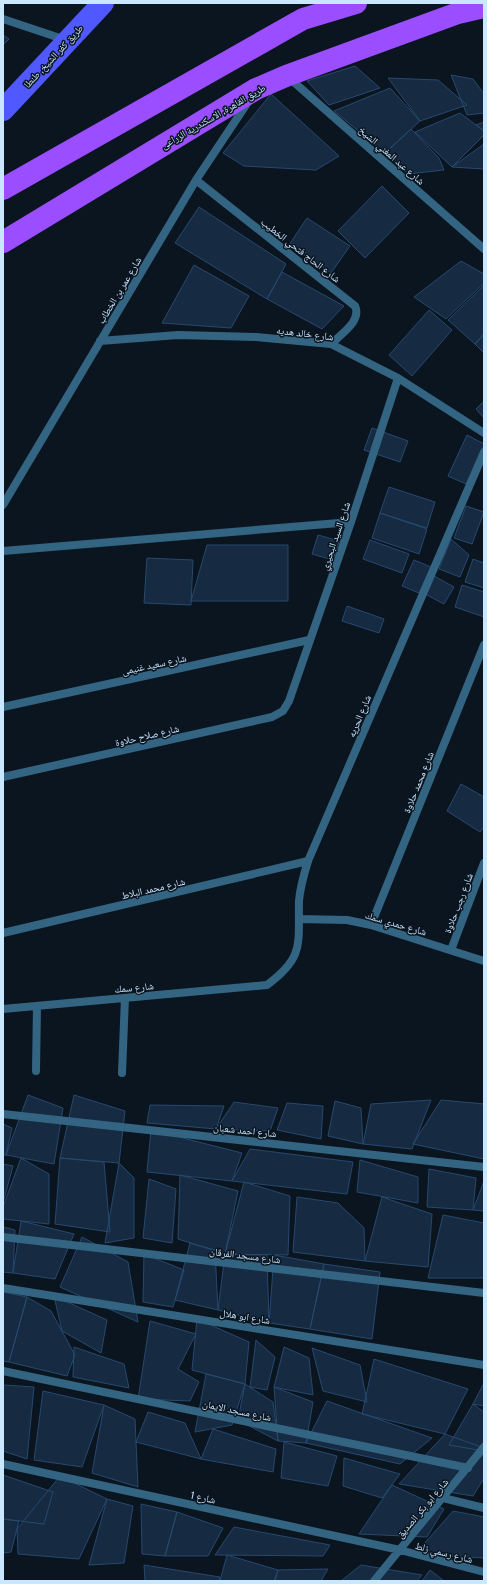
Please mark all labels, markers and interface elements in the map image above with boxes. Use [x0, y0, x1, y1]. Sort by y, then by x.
street label: طريق كفر الشيخ, طنطا [21, 22, 86, 91]
street label: طريق القاهرة, الاسكندرية الزراعى [158, 81, 268, 152]
street label: شارع عبد المغني الشيخ [355, 123, 428, 189]
street label: شارع الحاج فتحي الخطيب [258, 215, 343, 287]
street label: شارع عمر بن الخطاب [94, 254, 145, 326]
street label: شارع خالد هديه [276, 324, 335, 343]
street label: شارع السيد البحيري [318, 500, 355, 572]
street label: شارع سعيد غنيمى [121, 651, 188, 678]
street label: شارع الحريه [345, 693, 374, 739]
street label: شارع صلاح حلاوة [114, 722, 181, 749]
street label: شارع محمد حلاوة [400, 749, 437, 815]
street label: شارع رجب حلاوة [441, 871, 476, 935]
street label: شارع محمد البلاط [120, 875, 187, 902]
street label: شارع حمدي سمك [363, 909, 429, 940]
street label: شارع سمك [114, 979, 155, 996]
street label: شارع احمد شعبان [213, 1121, 278, 1140]
street label: شارع مسجد الفرقان [209, 1245, 282, 1266]
street label: شارع ابو هلال [219, 1306, 271, 1327]
street label: شارع مسجد الايمان [201, 1397, 273, 1424]
street label: شارع ابو بكر الصديق [394, 1475, 452, 1541]
street label: شارع 1 [189, 1488, 217, 1507]
street label: شارع رسمي زلط [413, 1539, 474, 1568]

